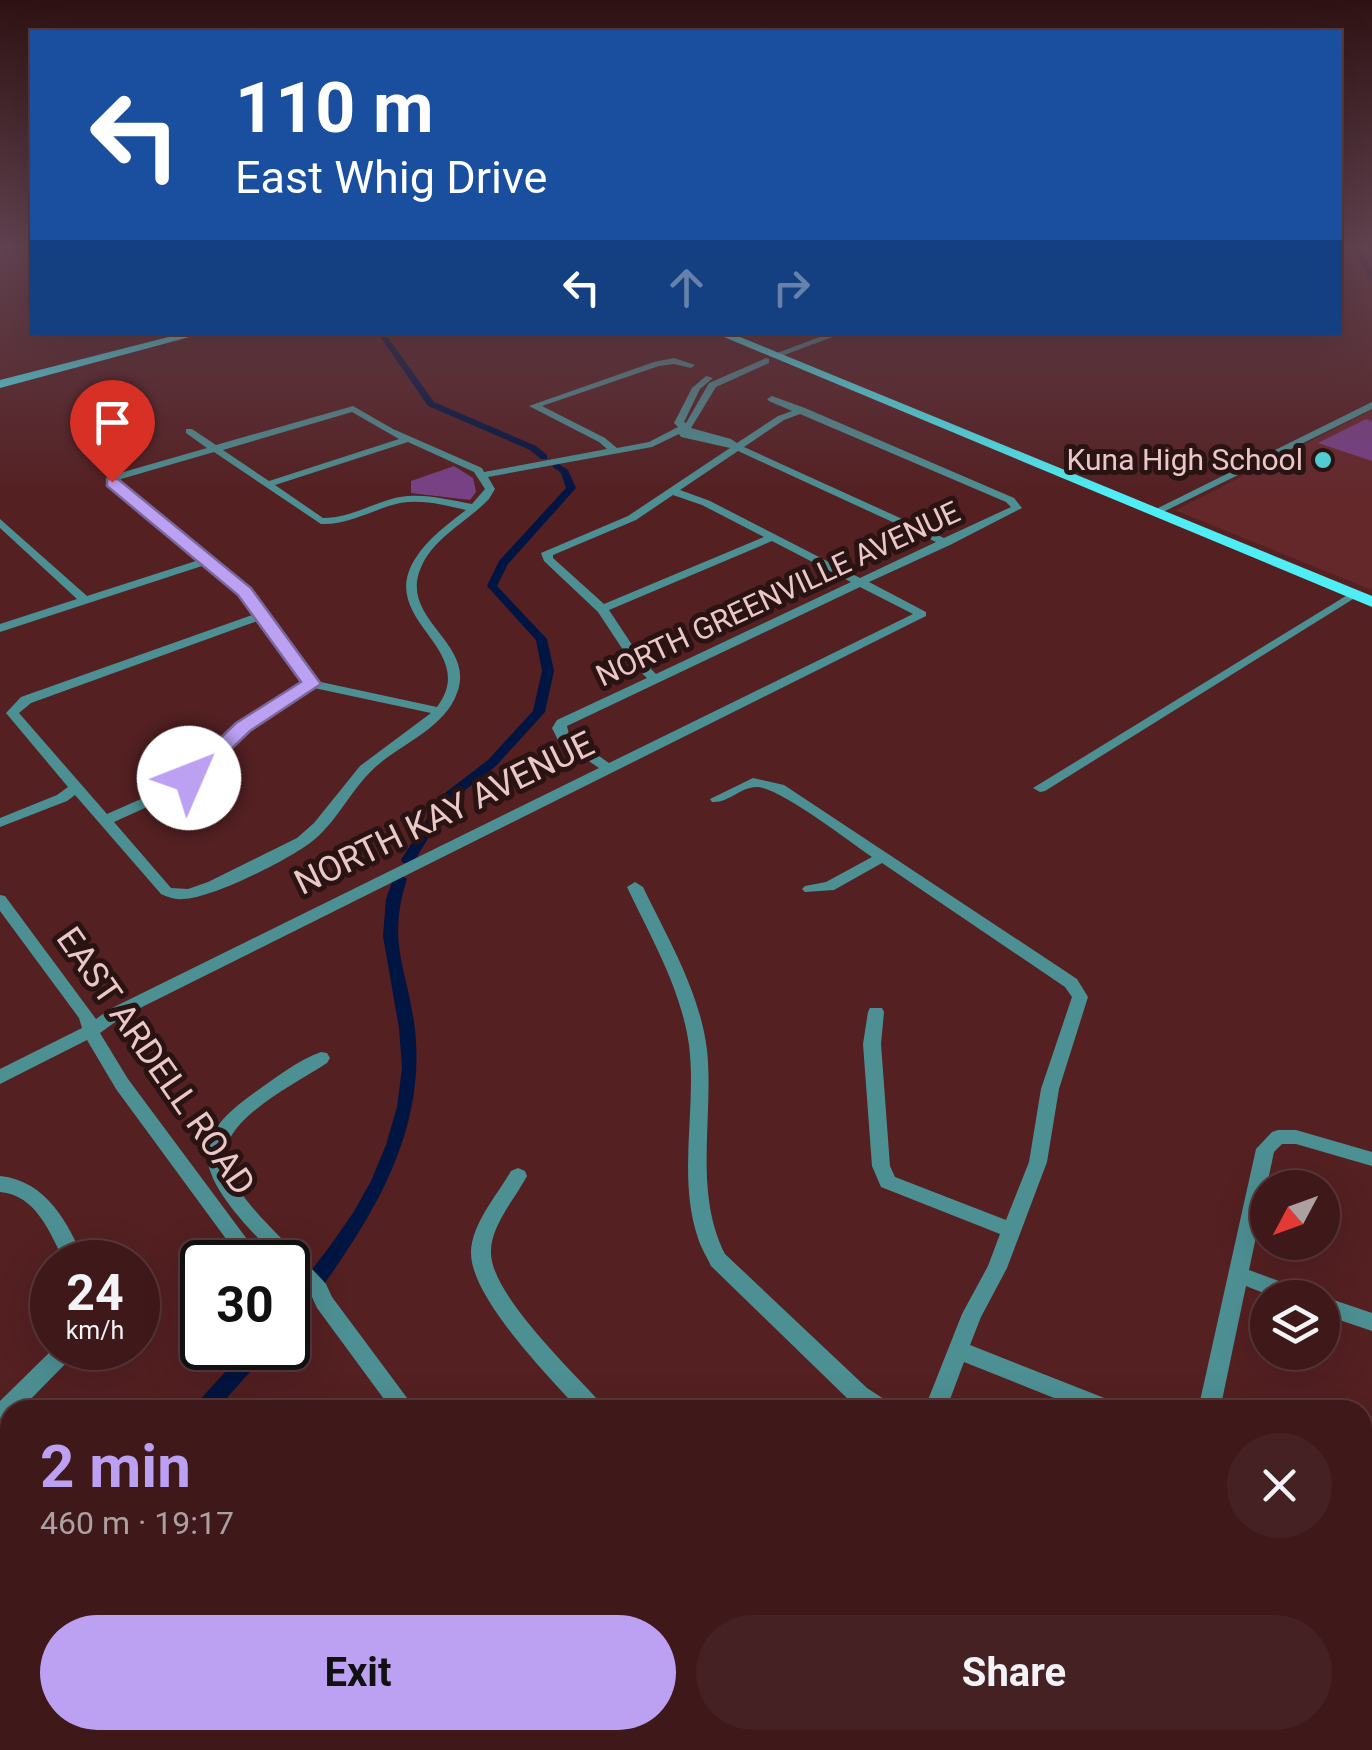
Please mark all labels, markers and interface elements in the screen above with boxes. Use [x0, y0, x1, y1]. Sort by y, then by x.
text: 110 m [235, 67, 434, 149]
icon: left [70, 70, 200, 200]
text: East Whig Drive [235, 151, 547, 204]
icon: left [554, 260, 609, 315]
icon: ahead [659, 260, 714, 315]
icon: right [764, 260, 819, 315]
pin [70, 380, 155, 483]
icon: arrive [85, 395, 140, 450]
place label: Kuna High School [1067, 442, 1303, 477]
marker: Kuna High School [1312, 449, 1334, 471]
street label: NORTH GREENVILLE AVENUE [591, 494, 965, 693]
street label: NORTH KAY AVENUE [288, 723, 600, 904]
position arrow [137, 726, 241, 830]
street label: EAST ARDELL ROAD [48, 920, 263, 1203]
north arrow [1250, 1170, 1340, 1260]
map controls [1250, 1170, 1340, 1370]
speed limit sign: 30 [180, 1240, 310, 1370]
text: 24 [66, 1264, 124, 1322]
button: layers [1250, 1280, 1340, 1370]
text: km/h [66, 1316, 124, 1345]
text: 2 min [40, 1431, 191, 1502]
button: close [1227, 1433, 1332, 1538]
text: 460 m · 19:17 [40, 1504, 234, 1542]
button: Exit [40, 1615, 676, 1730]
button: Share [696, 1615, 1332, 1730]

